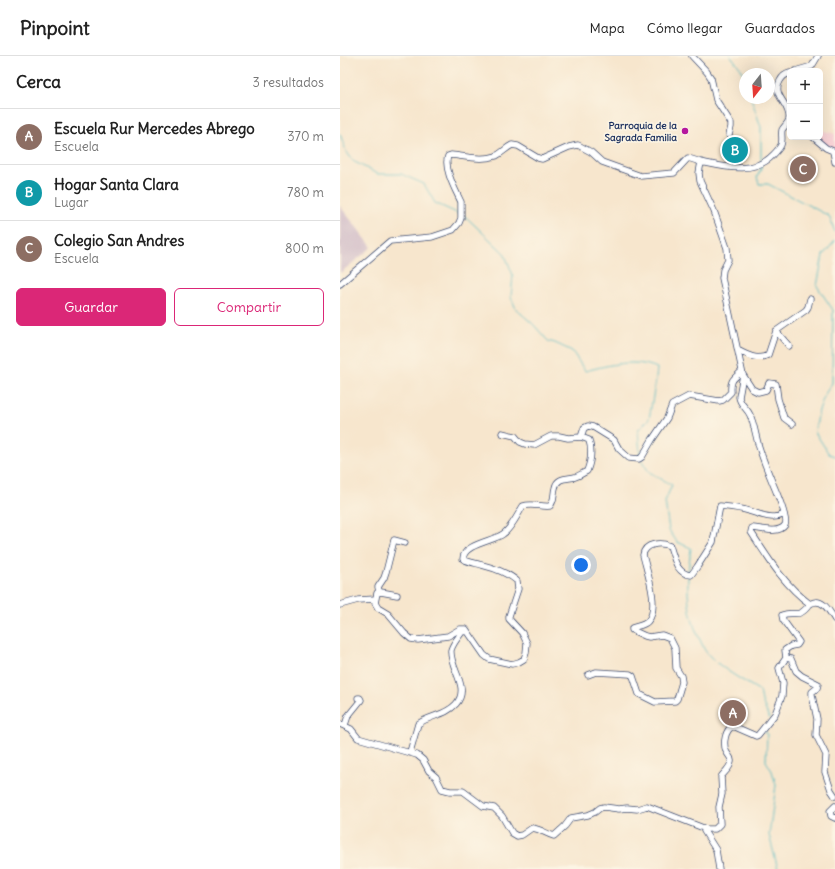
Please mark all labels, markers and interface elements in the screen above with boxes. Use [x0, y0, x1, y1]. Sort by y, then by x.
text: Pinpoint [20, 16, 90, 40]
text: Mapa [590, 19, 625, 37]
text: Cómo llegar [647, 19, 723, 37]
text: Guardados [745, 19, 815, 37]
north arrow [739, 68, 775, 104]
map controls [787, 68, 823, 140]
button: + [787, 68, 823, 104]
text: Cerca [16, 71, 61, 93]
text: 3 resultados [253, 74, 324, 91]
button: − [787, 104, 823, 140]
text: Escuela Rur Mercedes Abrego [54, 119, 255, 138]
place label: Parroquia de la Sagrada Familia [604, 119, 677, 144]
marker: Parroquia de la Sagrada Familia [680, 126, 690, 136]
text: A [25, 128, 33, 145]
text: 370 m [287, 128, 324, 145]
pin: B [722, 135, 748, 165]
text: Escuela [54, 138, 99, 155]
pin: C [790, 154, 816, 184]
text: Hogar Santa Clara [54, 175, 179, 194]
text: B [25, 184, 33, 201]
text: 780 m [287, 184, 324, 201]
text: Lugar [54, 194, 88, 211]
text: Colegio San Andres [54, 231, 184, 250]
text: C [25, 240, 33, 257]
text: 800 m [285, 240, 324, 257]
text: Escuela [54, 250, 99, 267]
button: Guardar [16, 288, 166, 326]
button: Compartir [174, 288, 324, 326]
your location [571, 555, 591, 575]
pin: A [720, 698, 746, 728]

